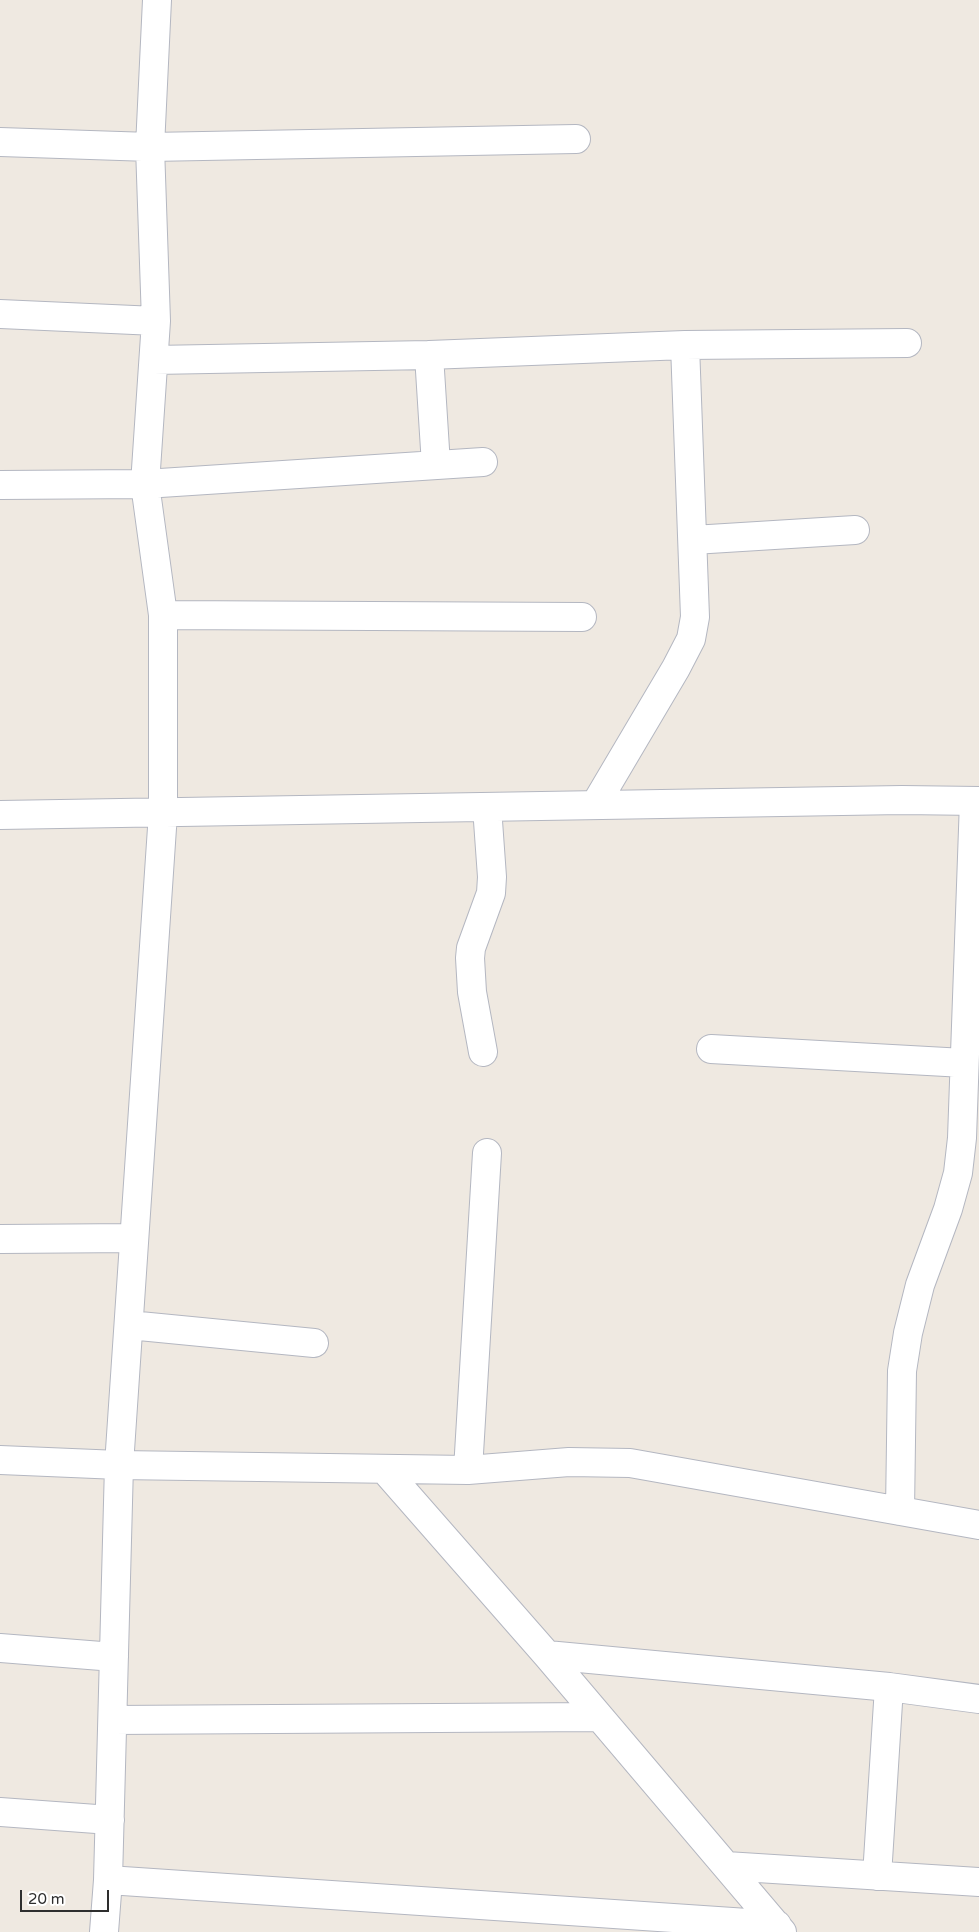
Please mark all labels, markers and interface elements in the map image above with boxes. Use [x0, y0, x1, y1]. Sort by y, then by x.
scale bar [22, 1880, 111, 1912]
text: 20 m [28, 1890, 65, 1908]

